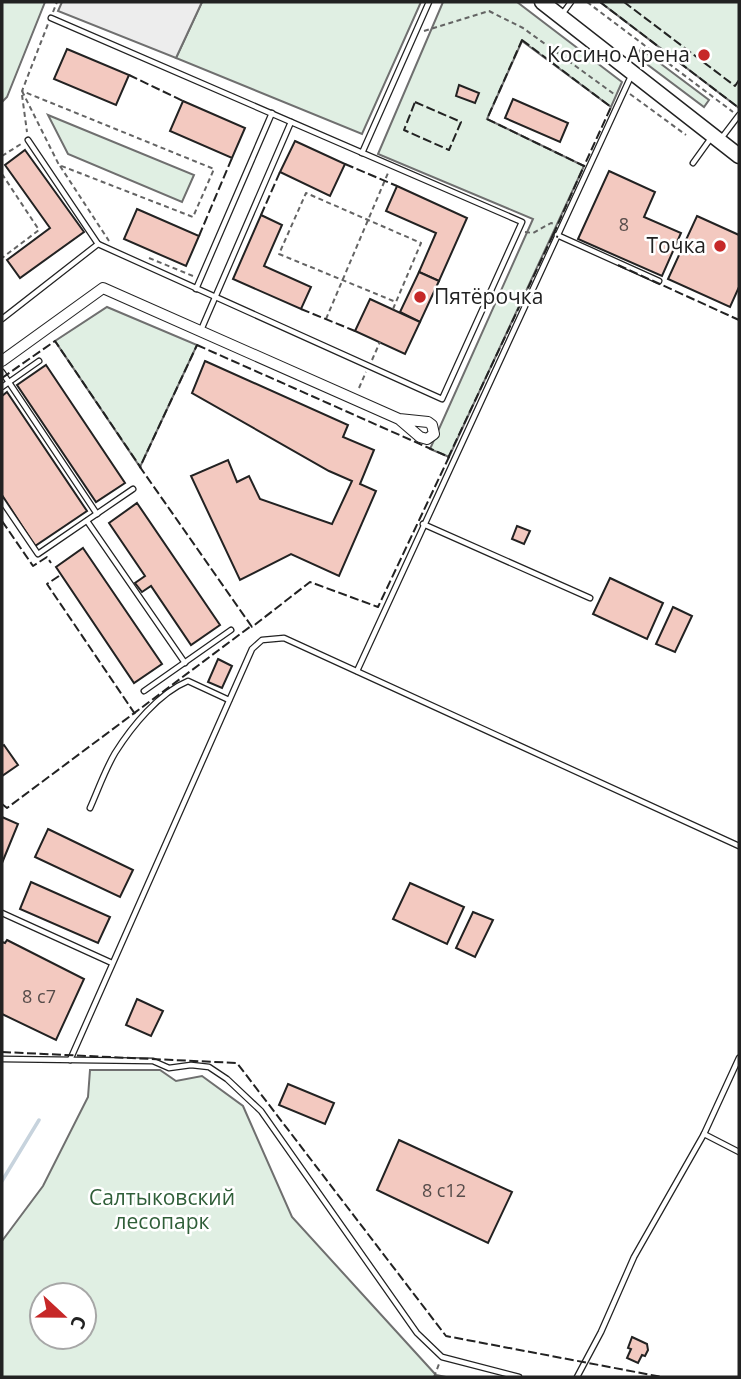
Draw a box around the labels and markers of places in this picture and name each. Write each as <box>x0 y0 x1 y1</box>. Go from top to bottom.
place label: Косино Арена <box>547 40 690 68</box>
marker: Косино Арена <box>696 47 712 63</box>
place label: Точка <box>647 231 706 259</box>
marker: Точка <box>712 238 728 254</box>
place label: Пятёрочка <box>434 282 543 310</box>
marker: Пятёрочка <box>412 289 428 305</box>

